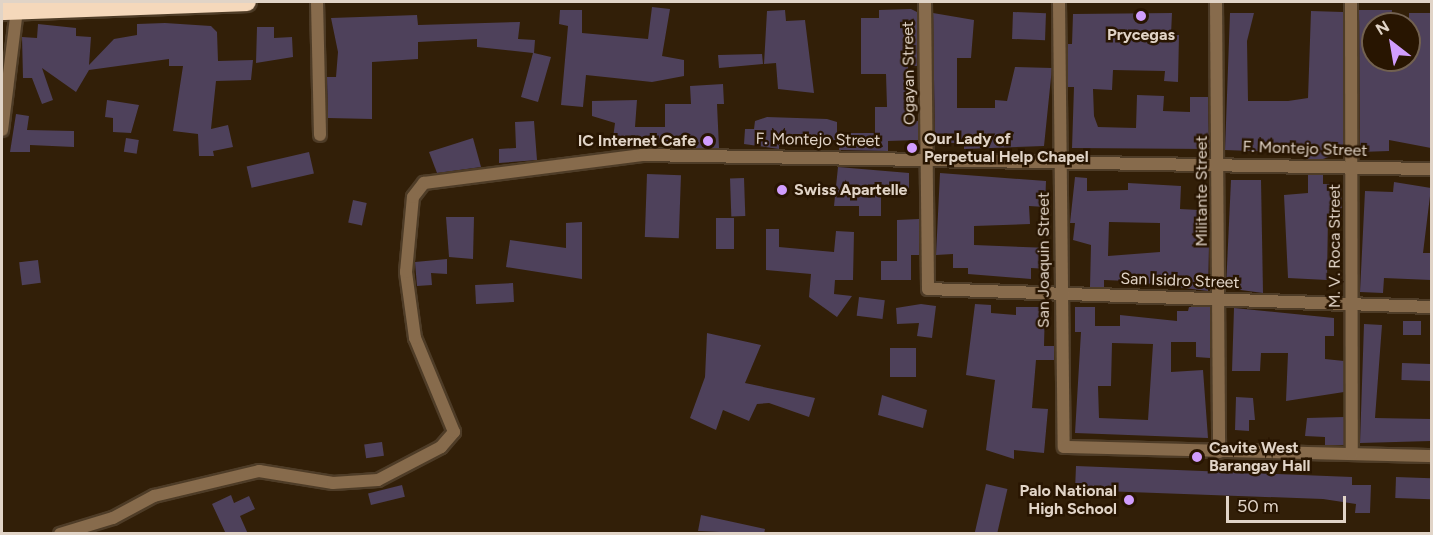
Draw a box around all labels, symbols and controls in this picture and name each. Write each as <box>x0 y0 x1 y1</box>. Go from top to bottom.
marker: Prycegas <box>1134 9 1148 23</box>
north arrow <box>1361 12 1421 72</box>
text: N <box>1372 17 1393 39</box>
street label: Ogayan Street <box>898 21 920 125</box>
place label: Prycegas <box>1107 25 1175 45</box>
street label: F. Montejo Street <box>755 129 881 151</box>
place label: Our Lady of Perpetual Help Chapel <box>924 129 1089 167</box>
place label: IC Internet Cafe <box>578 131 696 151</box>
marker: IC Internet Cafe <box>701 134 715 148</box>
street label: Militante Street <box>1192 135 1212 247</box>
street label: F. Montejo Street <box>1242 137 1368 161</box>
marker: Our Lady of Perpetual Help Chapel <box>905 141 919 155</box>
place label: Swiss Apartelle <box>794 180 907 200</box>
marker: Swiss Apartelle <box>775 183 789 197</box>
street label: M. V. Roca Street <box>1325 184 1345 308</box>
street label: San Joaquin Street <box>1034 192 1054 328</box>
street label: San Isidro Street <box>1120 269 1240 293</box>
place label: Cavite West Barangay Hall <box>1209 438 1310 476</box>
marker: Cavite West Barangay Hall <box>1190 450 1204 464</box>
place label: Palo National High School <box>1020 481 1117 519</box>
scale bar <box>1229 484 1349 522</box>
marker: Palo National High School <box>1122 493 1136 507</box>
text: 50 m <box>1237 495 1279 517</box>

